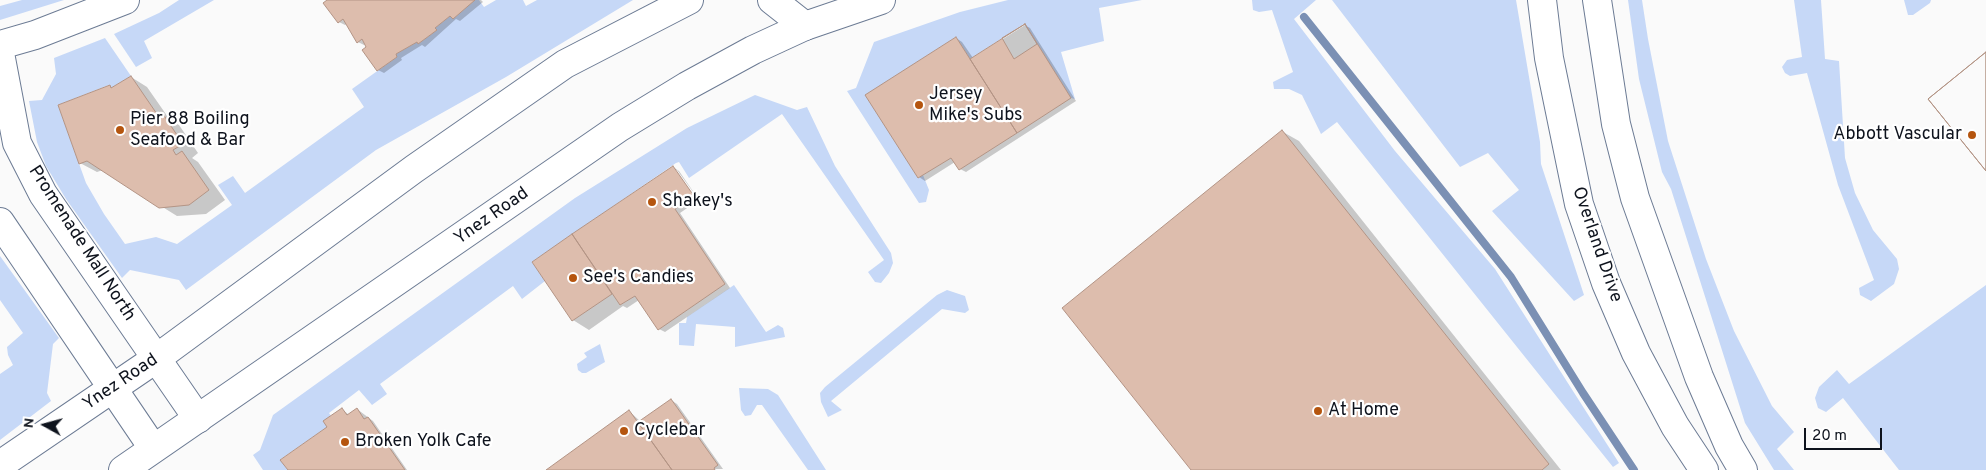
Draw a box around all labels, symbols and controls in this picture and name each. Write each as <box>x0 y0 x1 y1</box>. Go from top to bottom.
place label: Jersey Mike's Subs <box>929 84 1023 126</box>
marker: Jersey Mike's Subs <box>913 99 925 111</box>
place label: Pier 88 Boiling Seafood & Bar <box>130 109 250 152</box>
marker: Pier 88 Boiling Seafood & Bar <box>114 124 126 136</box>
place label: Abbott Vascular <box>1833 124 1962 146</box>
marker: Abbott Vascular <box>1966 129 1978 141</box>
street label: Promenade Mall North <box>23 162 139 326</box>
street label: Ynez Road <box>451 184 533 250</box>
street label: Overland Drive <box>1566 184 1626 306</box>
place label: Shakey's <box>662 191 733 213</box>
marker: Shakey's <box>646 196 658 208</box>
place label: See's Candies <box>583 267 694 289</box>
marker: See's Candies <box>567 272 579 284</box>
street label: Ynez Road <box>79 350 163 416</box>
north arrow <box>20 400 70 450</box>
place label: At Home <box>1328 400 1399 422</box>
marker: At Home <box>1312 405 1324 417</box>
text: N <box>21 417 39 429</box>
scale bar <box>1806 418 1884 450</box>
place label: Cyclebar <box>634 420 705 442</box>
marker: Cyclebar <box>618 425 630 437</box>
text: 20 m <box>1812 427 1847 446</box>
place label: Broken Yolk Cafe <box>355 431 491 453</box>
marker: Broken Yolk Cafe <box>339 436 351 448</box>

